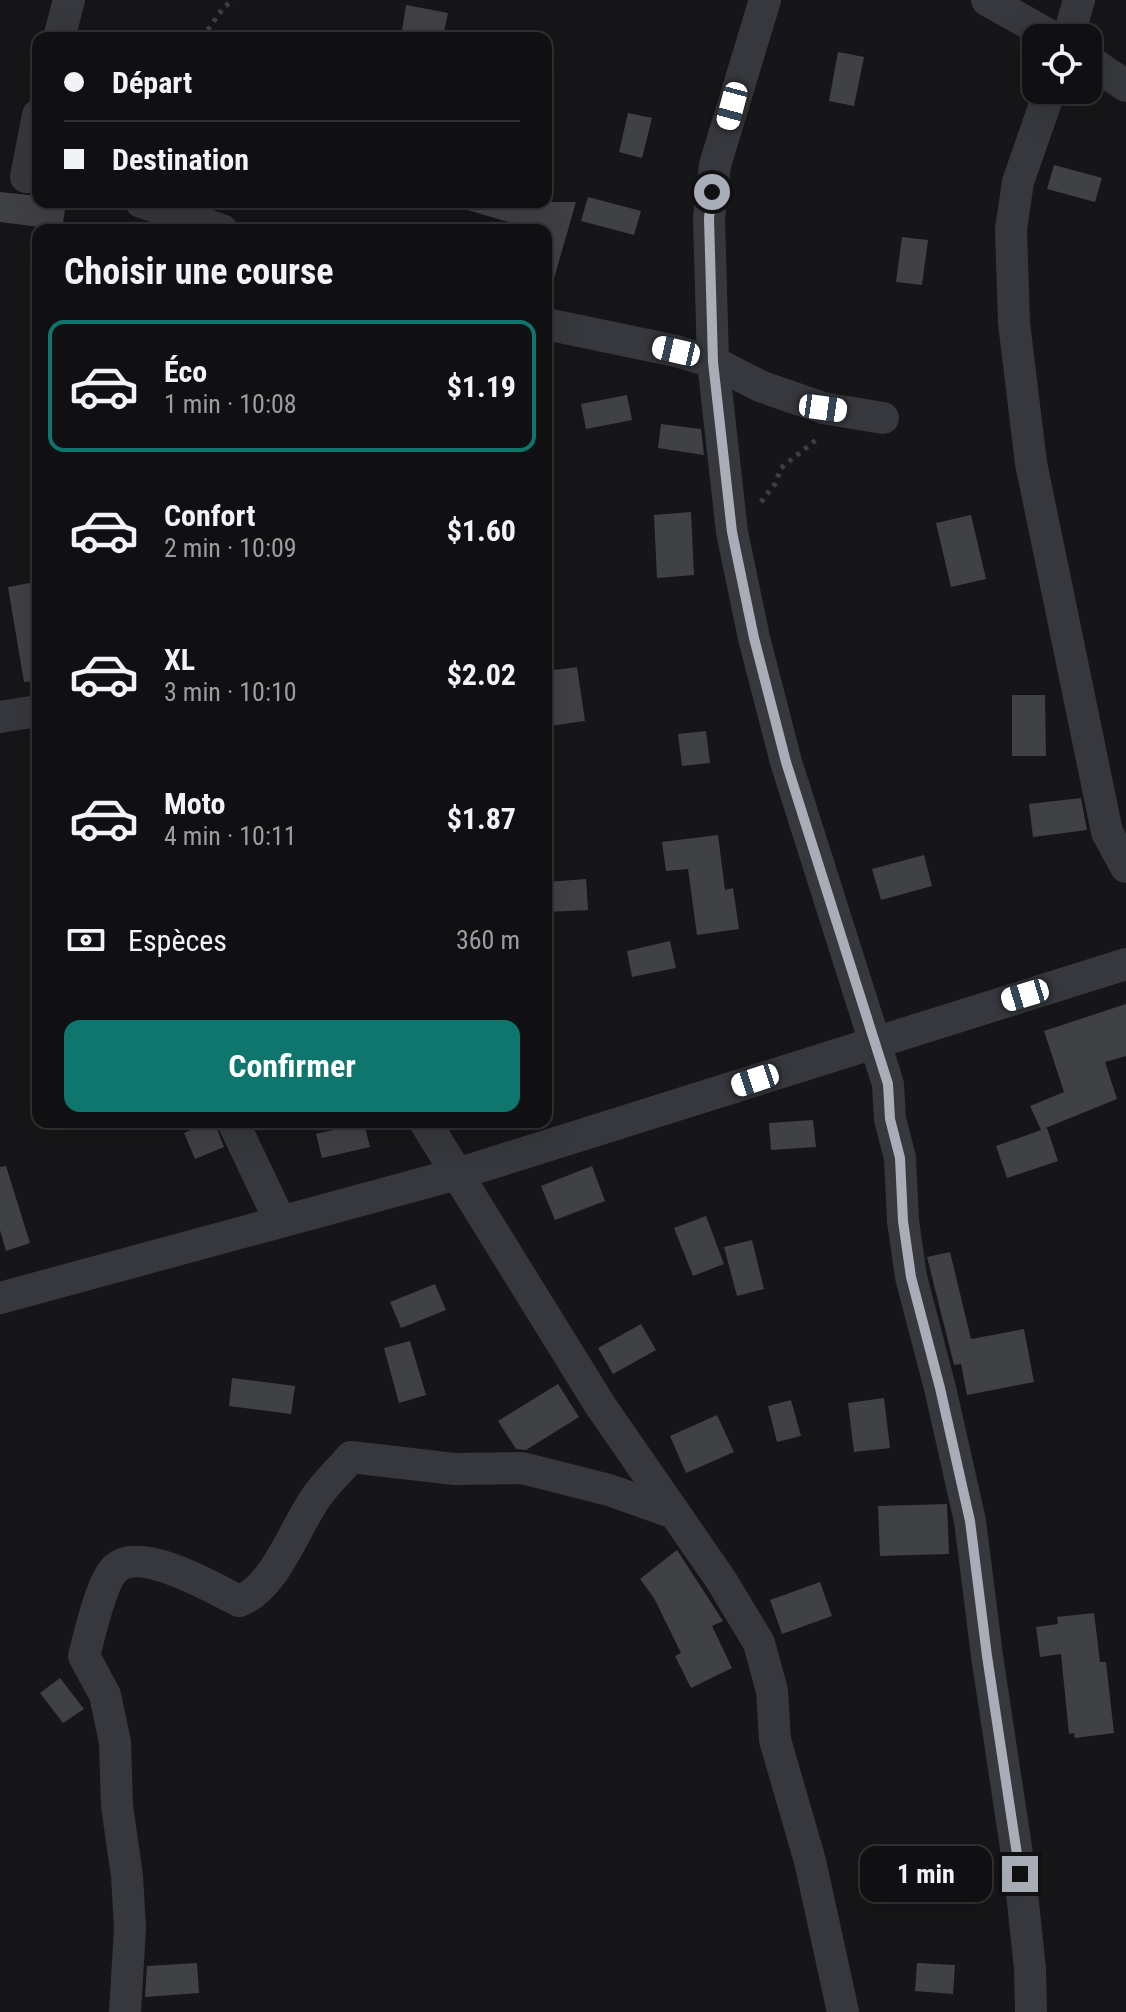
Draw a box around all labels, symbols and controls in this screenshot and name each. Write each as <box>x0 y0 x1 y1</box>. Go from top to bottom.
map controls <box>1022 24 1102 104</box>
button: locate <box>1022 24 1102 104</box>
text: Départ <box>112 65 192 100</box>
car <box>714 80 750 132</box>
text: Destination <box>112 142 249 177</box>
route start <box>694 174 730 210</box>
text: Choisir une course <box>64 251 333 293</box>
car <box>650 334 702 368</box>
icon: car <box>68 350 140 422</box>
text: Éco <box>164 354 207 389</box>
text: $1.19 <box>447 369 516 404</box>
text: 1 min · 10:08 <box>164 389 297 419</box>
car <box>798 393 848 423</box>
icon: car <box>68 494 140 566</box>
text: Confort <box>164 498 255 533</box>
text: $1.60 <box>447 513 516 548</box>
text: 2 min · 10:09 <box>164 533 297 563</box>
icon: car <box>68 638 140 710</box>
text: XL <box>164 642 195 677</box>
text: $2.02 <box>447 657 516 692</box>
text: 3 min · 10:10 <box>164 677 297 707</box>
icon: car <box>68 782 140 854</box>
text: Moto <box>164 786 225 821</box>
text: $1.87 <box>447 801 516 836</box>
text: 4 min · 10:11 <box>164 821 297 851</box>
icon: cash <box>64 918 108 962</box>
text: Espèces <box>128 923 227 958</box>
text: 360 m <box>456 925 520 955</box>
car <box>999 977 1051 1013</box>
button: Confirmer <box>64 1020 520 1112</box>
car <box>728 1061 782 1099</box>
callout: 1 min <box>860 1846 992 1902</box>
route end <box>1002 1856 1038 1892</box>
text: 1 min <box>897 1859 955 1889</box>

